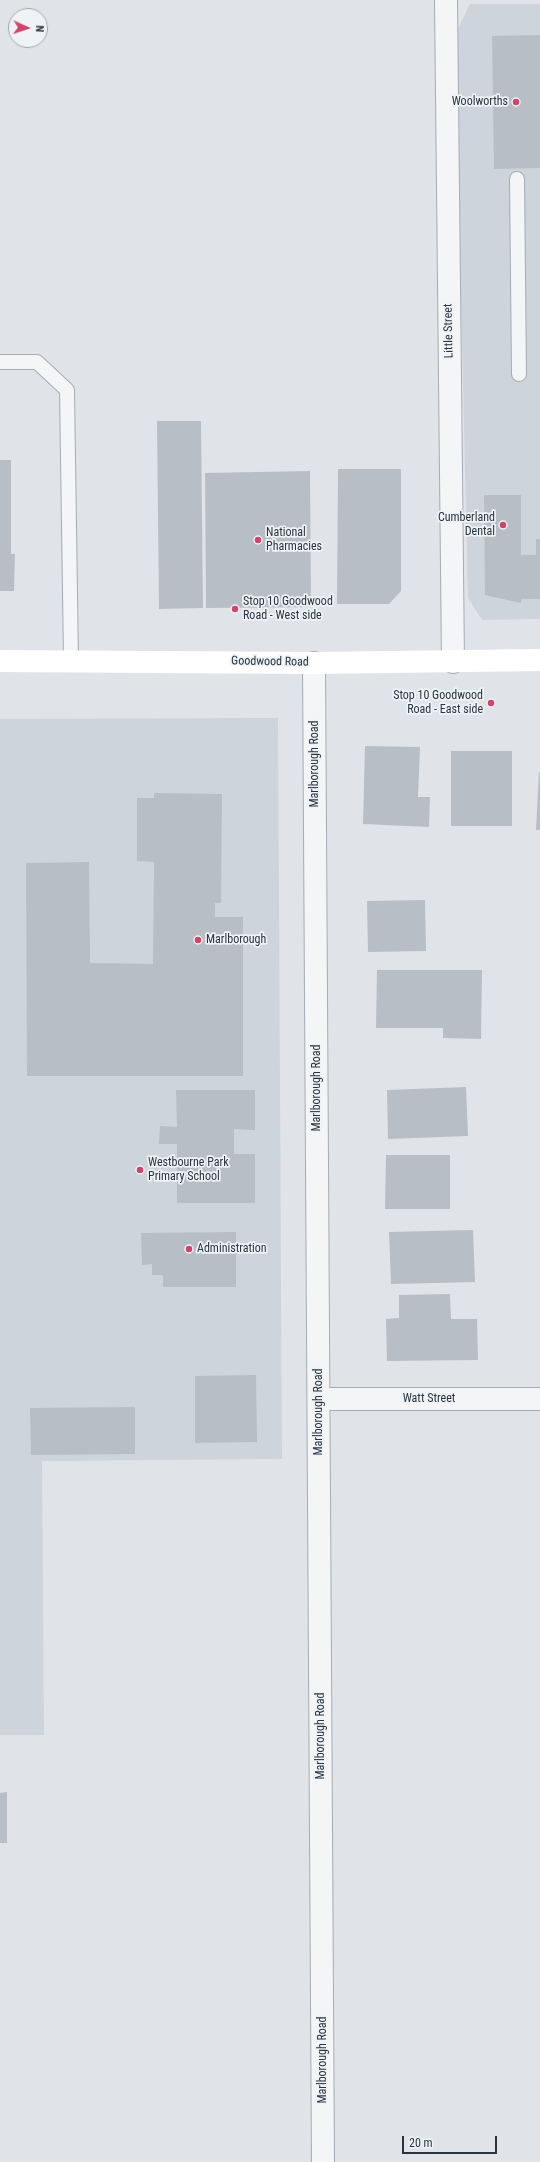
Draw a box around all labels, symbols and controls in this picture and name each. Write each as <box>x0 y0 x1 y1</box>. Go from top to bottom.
north arrow <box>8 8 48 48</box>
text: N <box>33 25 46 32</box>
place label: Woolworths <box>452 95 508 109</box>
marker: Woolworths <box>511 97 521 107</box>
street label: Little Street <box>441 303 457 359</box>
place label: Cumberland Dental <box>438 511 495 539</box>
marker: Cumberland Dental <box>498 520 508 530</box>
place label: National Pharmacies <box>266 526 322 554</box>
marker: National Pharmacies <box>253 535 263 545</box>
place label: Stop 10 Goodwood Road - West side <box>243 595 333 623</box>
marker: Stop 10 Goodwood Road - West side <box>230 604 240 614</box>
street label: Goodwood Road <box>231 654 309 670</box>
place label: Stop 10 Goodwood Road - East side <box>393 689 483 717</box>
marker: Stop 10 Goodwood Road - East side <box>486 698 496 708</box>
street label: Marlborough Road <box>308 720 322 808</box>
place label: Marlborough <box>206 933 266 947</box>
marker: Marlborough <box>193 935 203 945</box>
street label: Marlborough Road <box>310 1044 324 1132</box>
place label: Westbourne Park Primary School <box>148 1156 229 1184</box>
marker: Westbourne Park Primary School <box>135 1165 145 1175</box>
place label: Administration <box>197 1242 267 1256</box>
marker: Administration <box>184 1244 194 1254</box>
street label: Marlborough Road <box>312 1368 326 1456</box>
street label: Watt Street <box>403 1392 455 1406</box>
street label: Marlborough Road <box>314 1692 328 1780</box>
street label: Marlborough Road <box>316 2016 330 2104</box>
scale bar <box>404 2128 499 2154</box>
text: 20 m <box>409 2136 433 2150</box>

